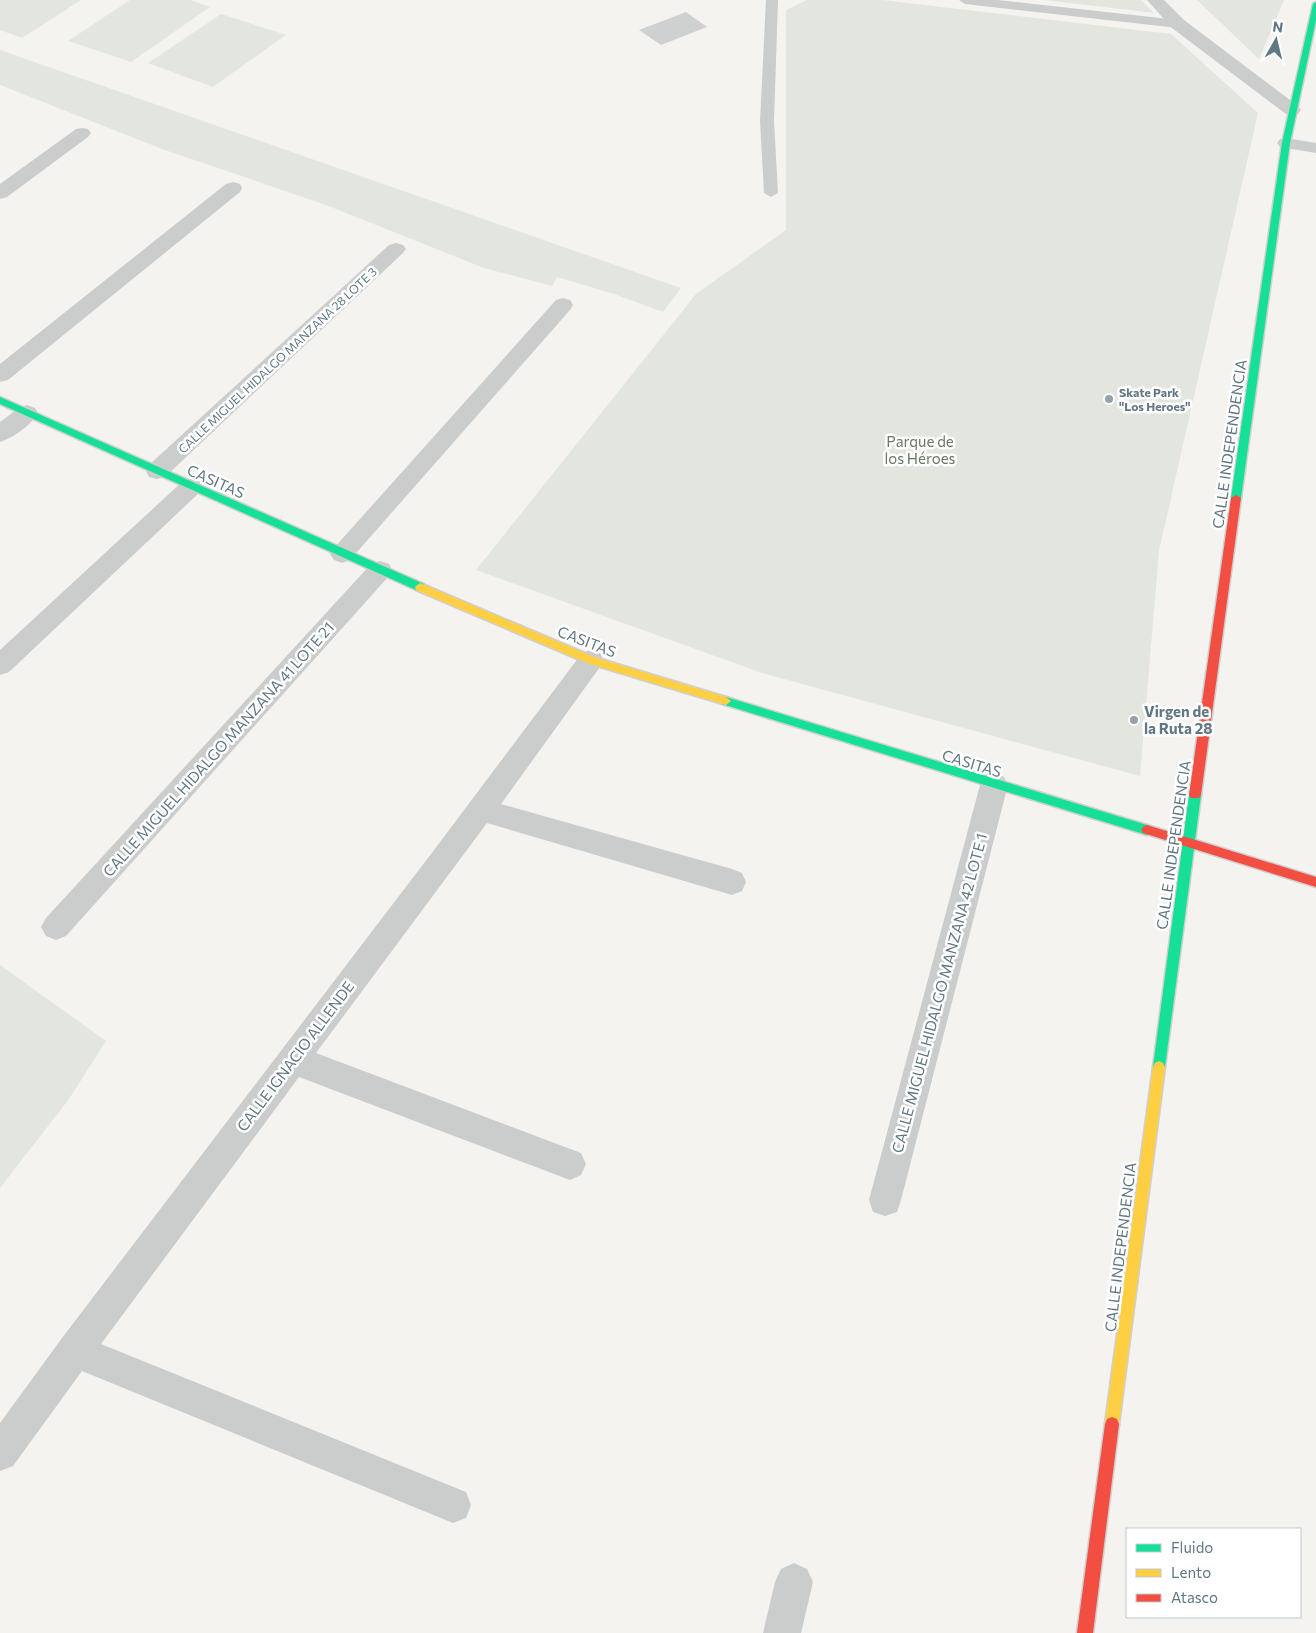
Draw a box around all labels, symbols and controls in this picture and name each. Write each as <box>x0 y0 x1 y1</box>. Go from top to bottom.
north arrow <box>1251 15 1301 65</box>
text: N <box>1271 17 1284 36</box>
street label: CALLE MIGUEL HIDALGO MANZANA 28 LOTE 3 <box>175 264 379 456</box>
street label: CALLE INDEPENDENCIA <box>1208 358 1250 530</box>
place label: Skate Park "Los Heroes" <box>1119 385 1191 413</box>
marker: Skate Park "Los Heroes" <box>1103 393 1115 405</box>
park label: Parque de los Héroes <box>885 432 956 467</box>
street label: CASITAS <box>184 460 248 502</box>
street label: CALLE MIGUEL HIDALGO MANZANA 41 LOTE 21 <box>99 618 337 880</box>
street label: CASITAS <box>555 622 619 660</box>
place label: Virgen de la Ruta 28 <box>1144 702 1212 737</box>
marker: Virgen de la Ruta 28 <box>1128 714 1140 726</box>
street label: CASITAS <box>940 745 1004 781</box>
street label: CALLE INDEPENDENCIA <box>1152 759 1194 931</box>
street label: CALLE MIGUEL HIDALGO MANZANA 42 LOTE 1 <box>888 831 990 1155</box>
street label: CALLE IGNACIO ALLENDE <box>233 977 357 1135</box>
street label: CALLE INDEPENDENCIA <box>1101 1161 1139 1333</box>
legend <box>1126 1528 1301 1618</box>
text: Fluido <box>1171 1538 1213 1556</box>
text: Lento <box>1171 1563 1211 1581</box>
text: Atasco <box>1171 1588 1218 1606</box>

